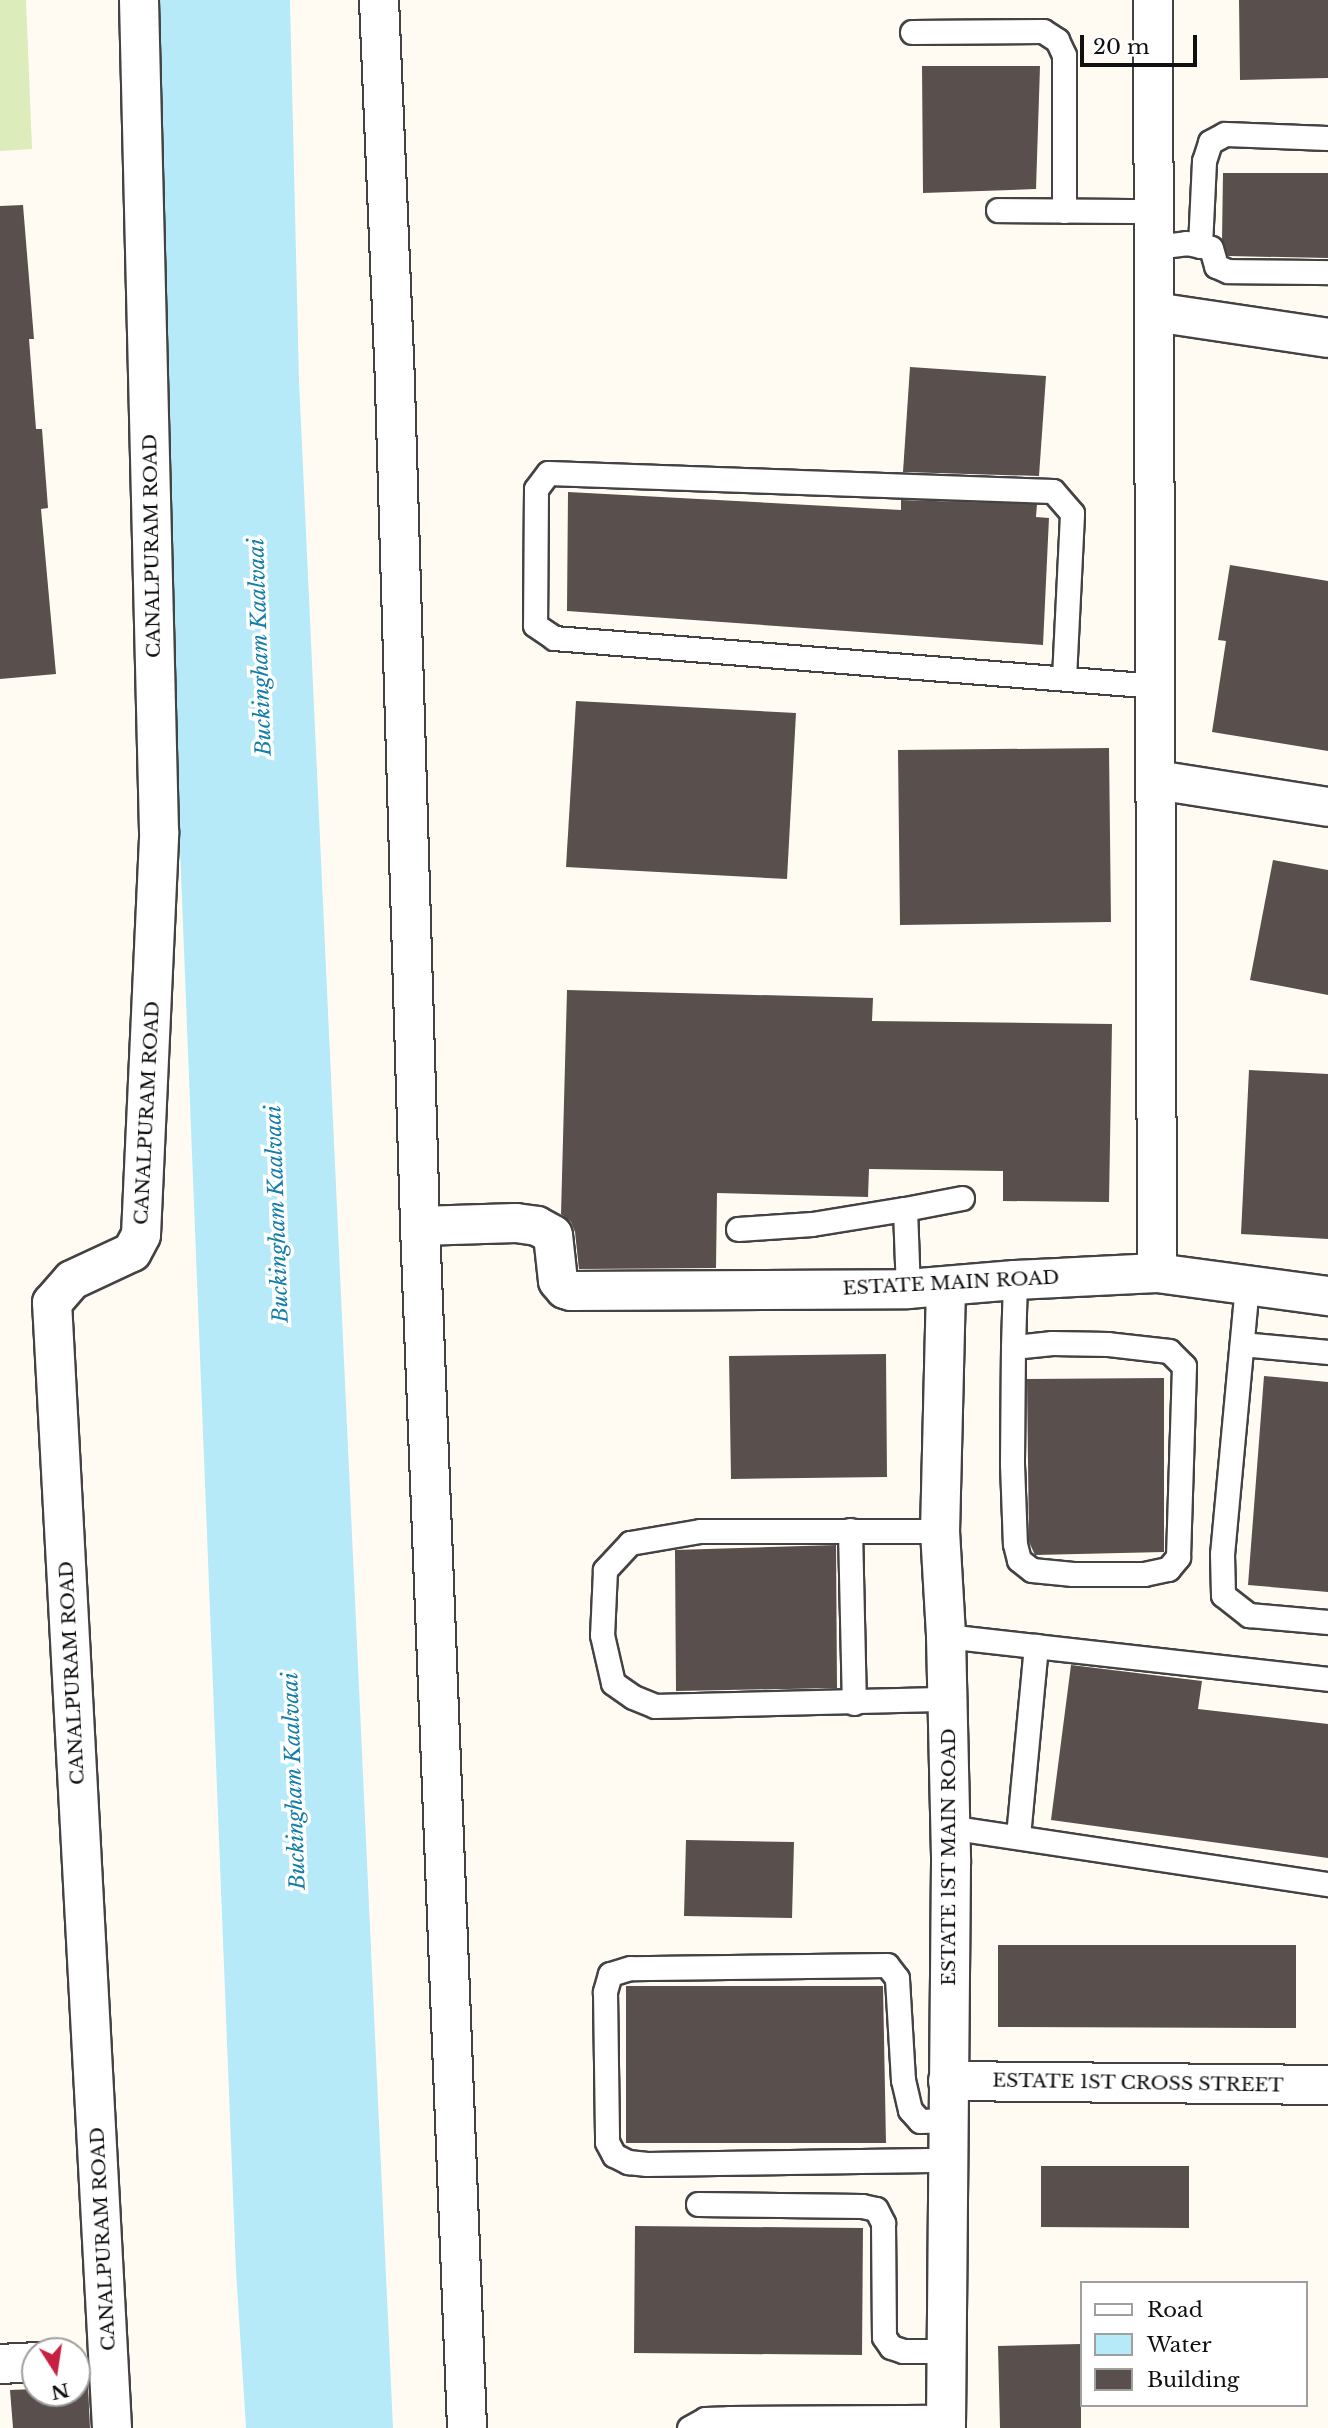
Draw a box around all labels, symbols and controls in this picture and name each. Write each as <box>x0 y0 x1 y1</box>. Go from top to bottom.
scale bar <box>1083 21 1200 65</box>
text: 20 m <box>1093 34 1150 60</box>
street label: CANALPURAM ROAD <box>139 434 165 658</box>
water label: Buckingham Kaalvaai <box>244 538 276 756</box>
street label: CANALPURAM ROAD <box>130 1001 164 1225</box>
water label: Buckingham Kaalvaai <box>261 1105 293 1323</box>
street label: ESTATE MAIN ROAD <box>842 1266 1060 1300</box>
street label: CANALPURAM ROAD <box>55 1561 89 1785</box>
water label: Buckingham Kaalvaai <box>278 1672 310 1890</box>
street label: ESTATE 1ST MAIN ROAD <box>938 1728 960 1986</box>
street label: ESTATE 1ST CROSS STREET <box>992 2069 1284 2097</box>
street label: CANALPURAM ROAD <box>86 2127 120 2351</box>
legend <box>1080 2281 1307 2407</box>
text: Road <box>1147 2297 1203 2323</box>
text: Water <box>1147 2332 1211 2358</box>
north arrow <box>21 2337 91 2407</box>
text: Building <box>1147 2367 1239 2393</box>
text: N <box>49 2378 71 2404</box>

